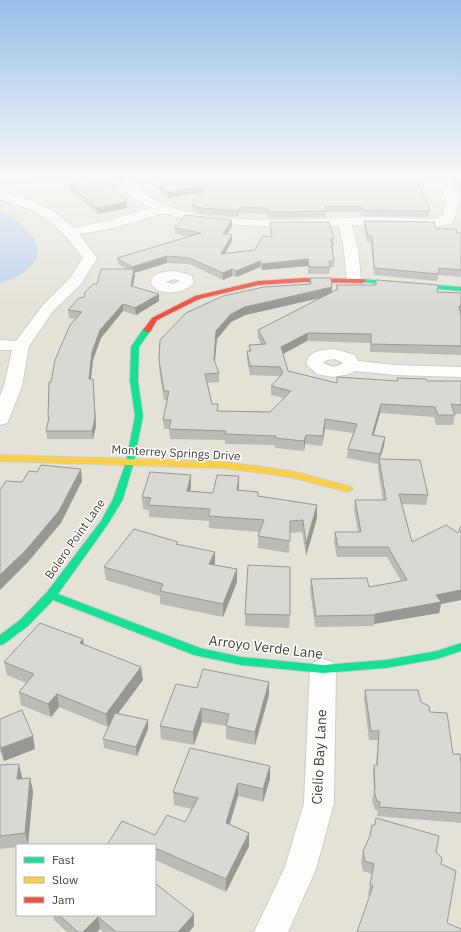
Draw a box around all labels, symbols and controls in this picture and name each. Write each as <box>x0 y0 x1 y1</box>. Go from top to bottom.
street label: Monterrey Springs Drive <box>111 442 241 463</box>
street label: Bolero Point Lane <box>41 495 108 582</box>
street label: Arroyo Verde Lane <box>208 631 325 663</box>
street label: Cielio Bay Lane <box>308 709 330 805</box>
legend <box>16 844 156 916</box>
text: Fast <box>52 852 75 867</box>
text: Slow <box>52 872 78 887</box>
text: Jam <box>52 892 75 907</box>

